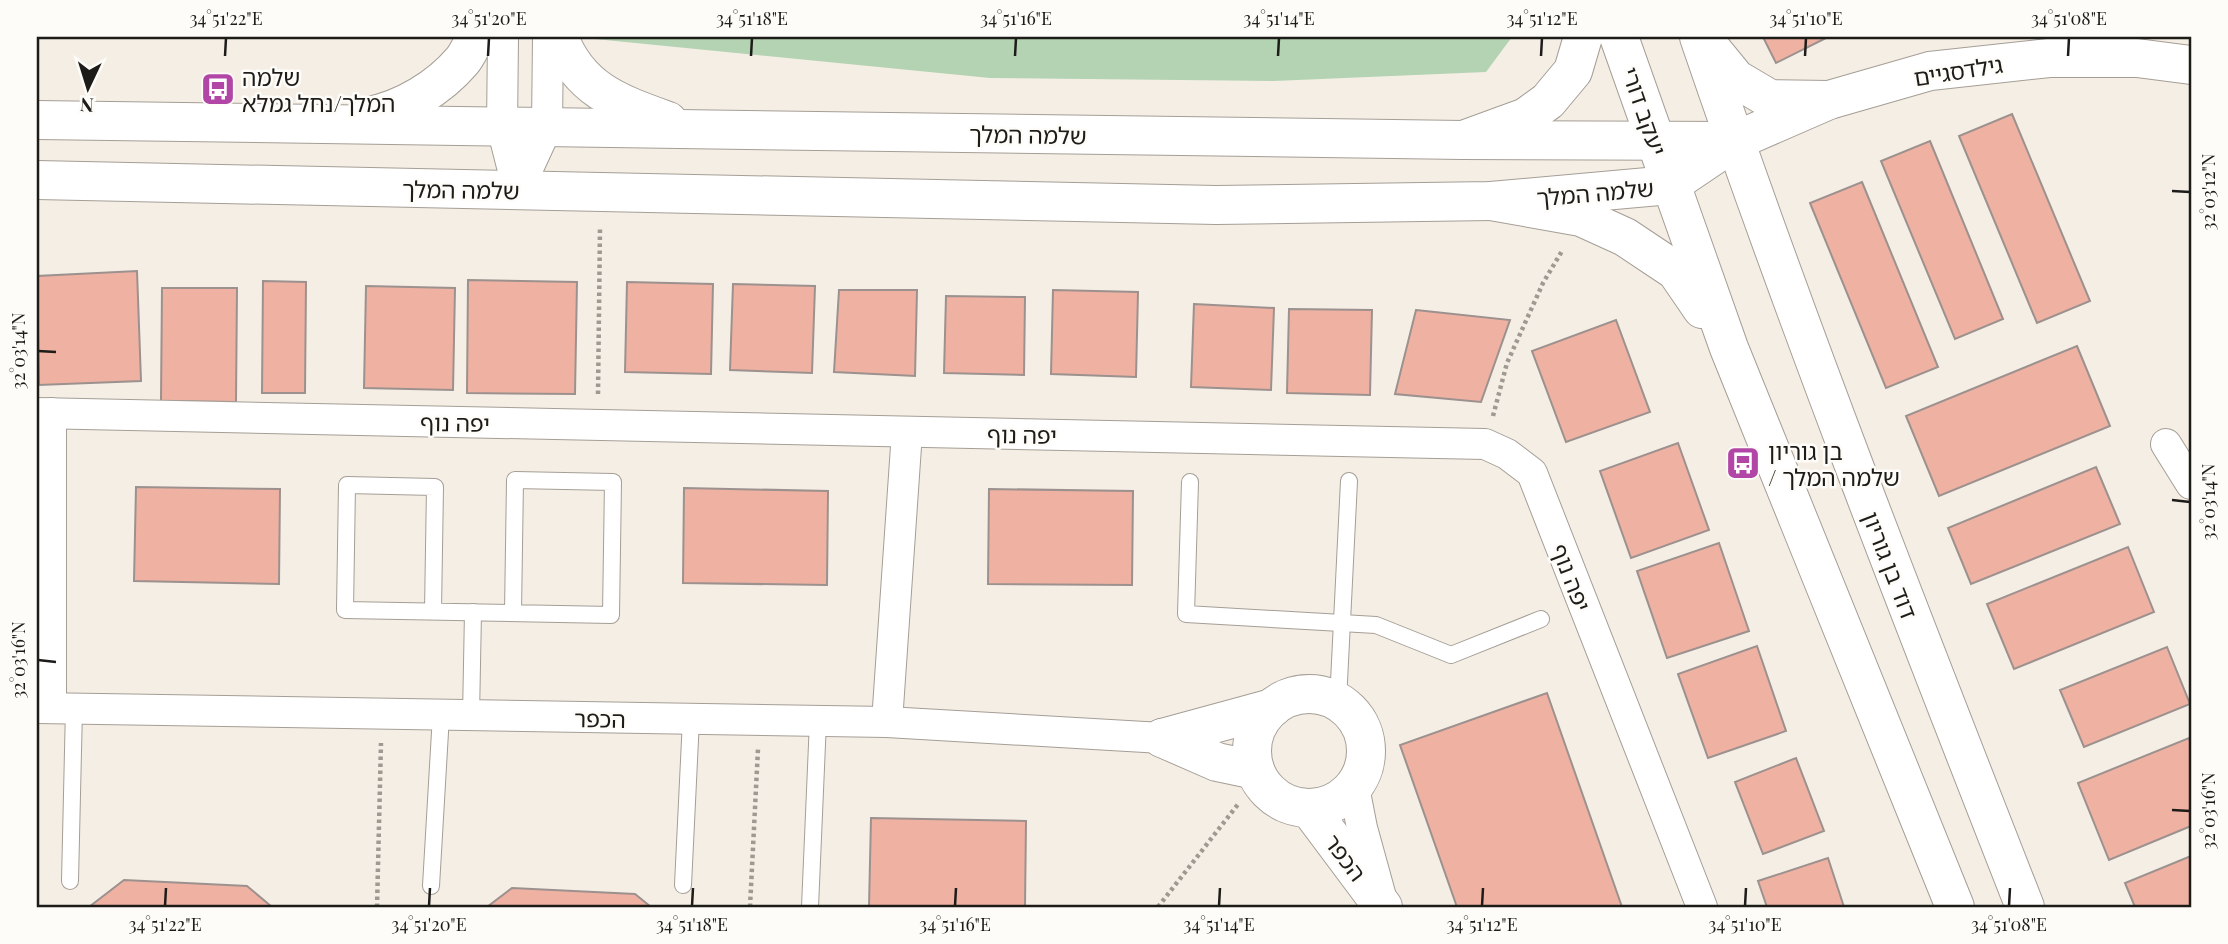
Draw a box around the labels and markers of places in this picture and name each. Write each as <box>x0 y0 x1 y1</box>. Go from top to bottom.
place label: שלמה המלך/נחל גמלא <box>242 61 396 118</box>
bus stop icon: שלמה המלך/נחל גמלא <box>199 70 237 108</box>
place label: בן גוריון / שלמה המלך <box>1768 435 1900 492</box>
bus stop icon: בן גוריון / שלמה המלך <box>1724 444 1762 482</box>

